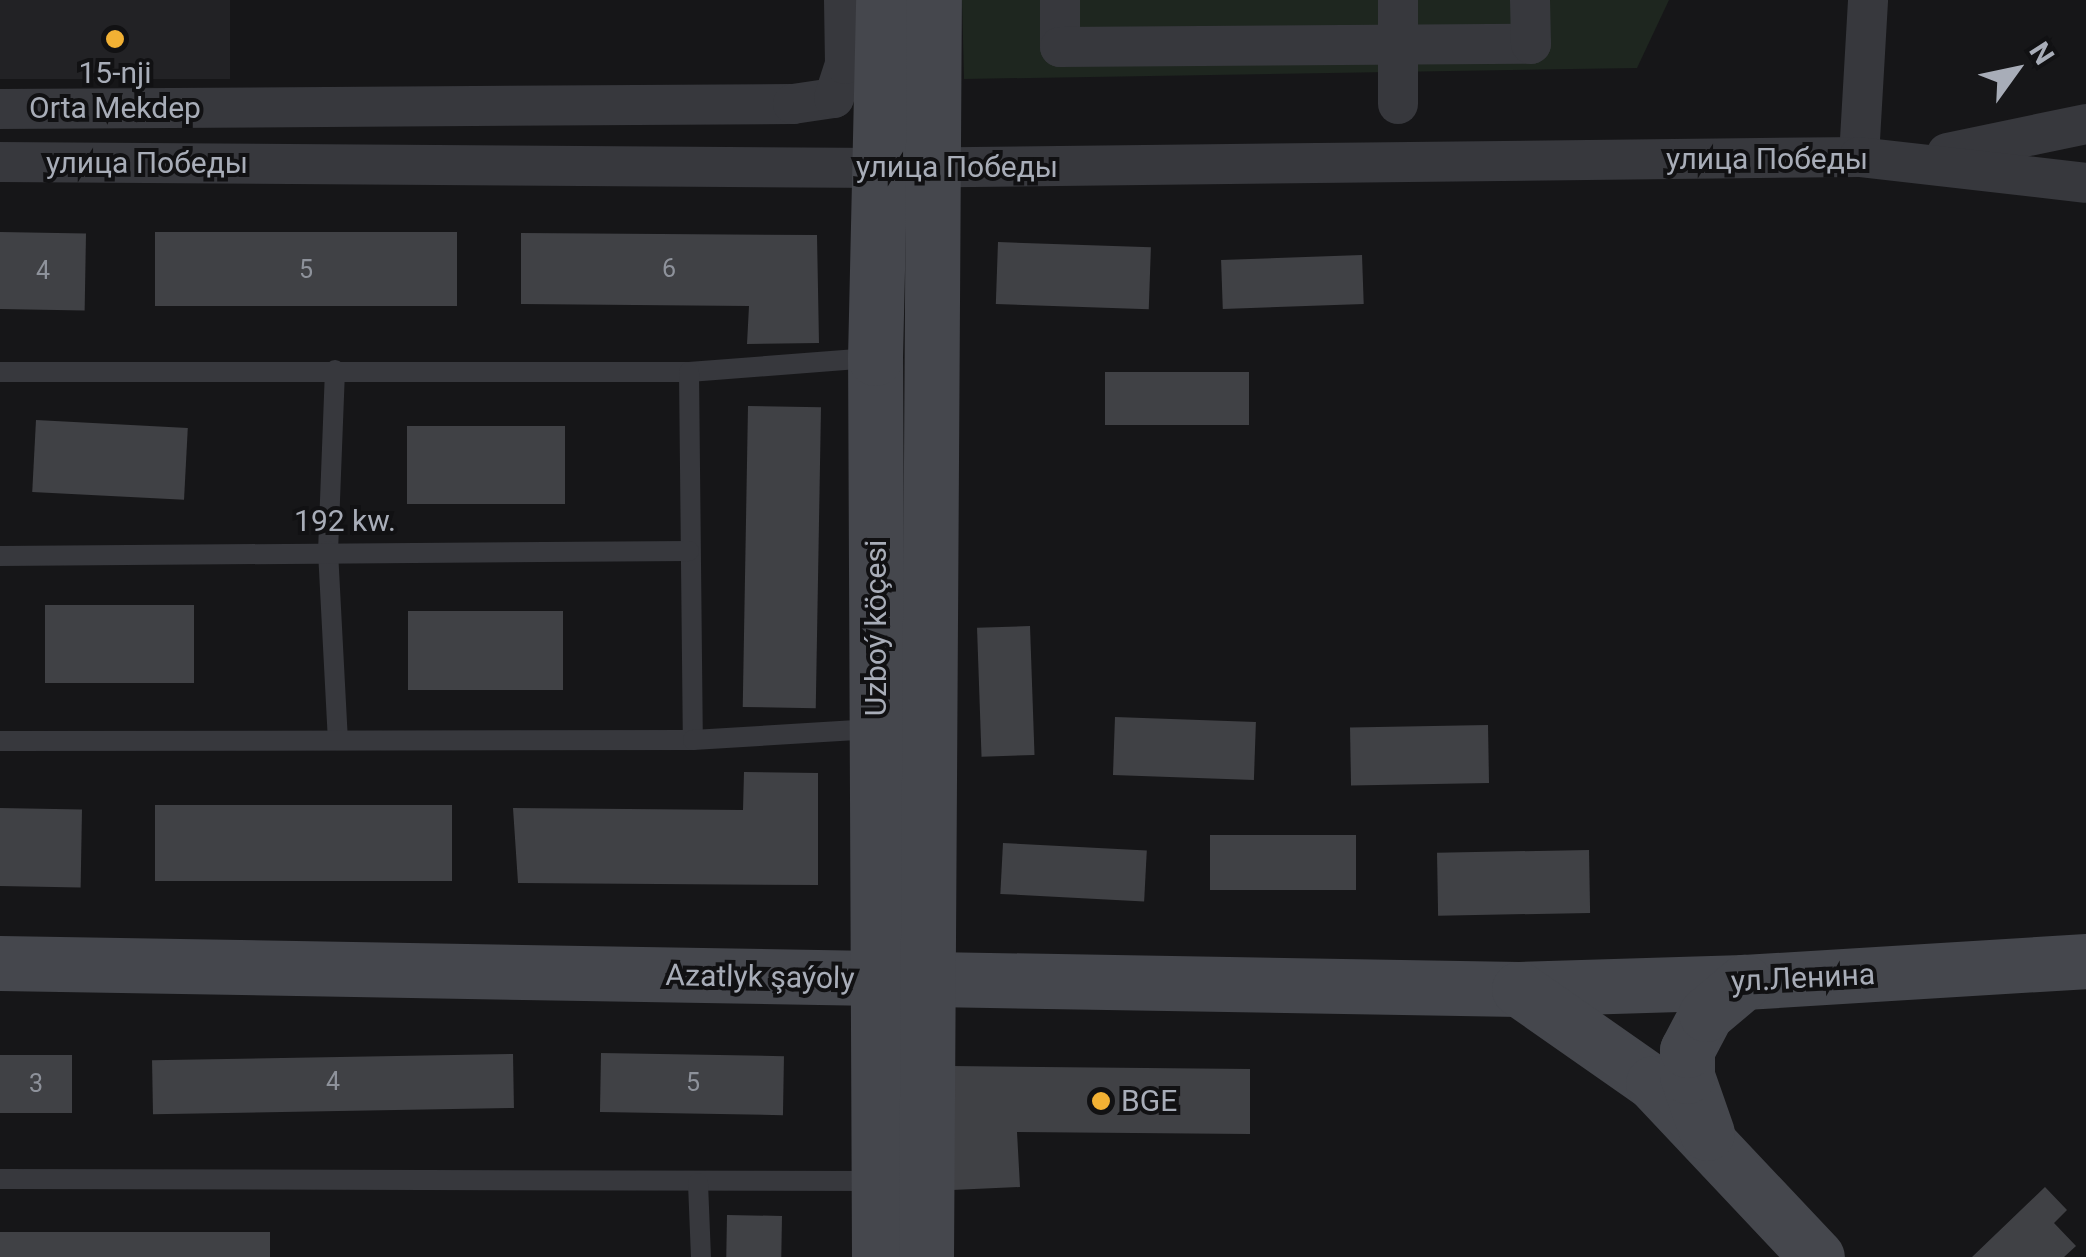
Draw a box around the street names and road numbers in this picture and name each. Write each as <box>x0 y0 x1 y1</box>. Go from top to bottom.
street label: улица Победы <box>1666 141 1868 177</box>
street label: улица Победы <box>46 145 248 181</box>
street label: улица Победы <box>856 149 1058 185</box>
street label: 192 kw. <box>294 503 396 539</box>
street label: Uzboý köçesi <box>858 540 894 716</box>
street label: ул.Ленина <box>1730 956 1876 1000</box>
street label: Azatlyk şaýoly <box>665 957 855 997</box>

